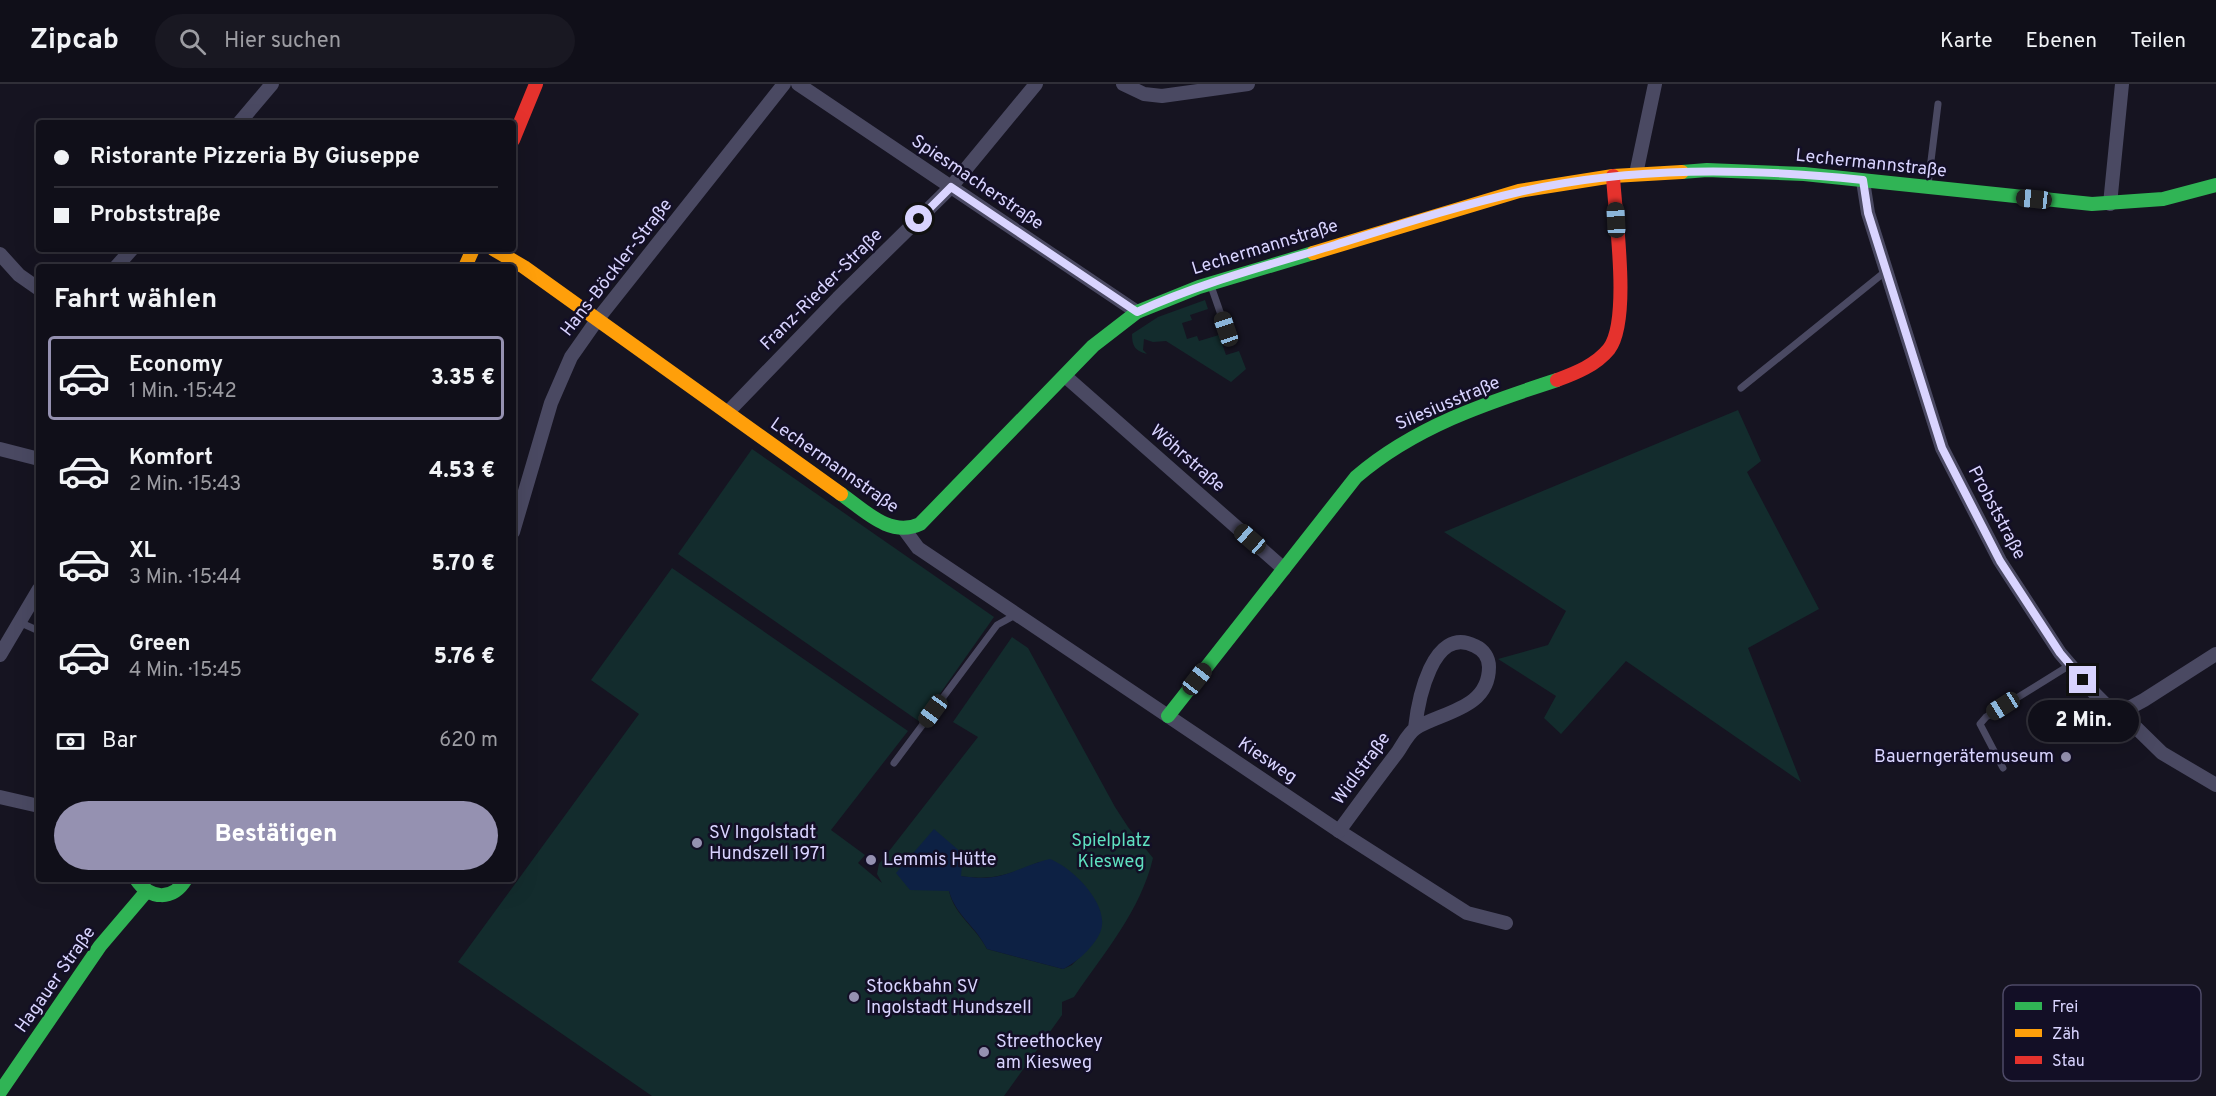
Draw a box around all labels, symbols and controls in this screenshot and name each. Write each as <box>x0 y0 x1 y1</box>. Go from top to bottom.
search box <box>155 14 575 68</box>
text: Zipcab <box>30 23 119 59</box>
icon: search <box>176 25 209 58</box>
text: Hier suchen <box>224 28 341 55</box>
text: Karte <box>1940 28 1992 55</box>
text: Ebenen <box>2025 28 2097 55</box>
text: Teilen <box>2130 28 2186 55</box>
street label: Spiesmacherstraße <box>906 130 1048 236</box>
text: Ristorante Pizzeria By Giuseppe <box>90 144 420 171</box>
street label: Lechermannstraße <box>1794 145 1948 183</box>
car <box>2015 188 2053 210</box>
street label: Hans-Böckler-Straße <box>556 194 678 342</box>
text: Probststraße <box>90 202 221 229</box>
car <box>1606 202 1626 238</box>
route start <box>905 205 932 232</box>
street label: Lechermannstraße <box>1189 215 1341 281</box>
street label: Franz-Rieder-Straße <box>756 224 888 356</box>
text: Fahrt wählen <box>54 283 217 317</box>
car <box>1212 309 1240 349</box>
icon: car <box>57 351 111 405</box>
text: Economy <box>129 352 223 379</box>
text: 3.35 € <box>431 365 495 392</box>
street label: Silesiusstraße <box>1392 372 1504 436</box>
text: 1 Min. · 15:42 <box>129 379 237 405</box>
street label: Lechermannstraße <box>765 413 903 519</box>
street label: Wöhrstraße <box>1145 420 1229 498</box>
icon: car <box>57 444 111 498</box>
text: Komfort <box>129 445 213 472</box>
text: 4.53 € <box>429 458 495 485</box>
street label: Probststraße <box>1962 462 2030 564</box>
text: 2 Min. · 15:43 <box>129 472 241 498</box>
car <box>1231 520 1269 558</box>
icon: car <box>57 537 111 591</box>
text: XL <box>129 538 156 565</box>
text: 5.70 € <box>431 551 495 578</box>
text: 3 Min. · 15:44 <box>129 565 241 591</box>
icon: car <box>57 630 111 684</box>
text: Green <box>129 631 191 658</box>
text: 5.76 € <box>434 644 495 671</box>
text: 4 Min. · 15:45 <box>129 658 242 684</box>
car <box>1179 659 1215 699</box>
route end <box>2069 666 2096 693</box>
car <box>1983 689 2023 723</box>
car <box>915 691 951 731</box>
callout: 2 Min. <box>2028 701 2138 743</box>
text: 2 Min. <box>2055 708 2112 734</box>
icon: cash <box>54 725 87 758</box>
text: Bar <box>102 728 137 755</box>
text: 620 m <box>439 728 498 754</box>
street label: Widlstraße <box>1328 728 1396 810</box>
street label: Kiesweg <box>1233 733 1301 789</box>
place label: Bauerngerätemuseum <box>1874 746 2054 769</box>
marker: Bauerngerätemuseum <box>2059 750 2073 764</box>
button: Bestätigen <box>54 801 498 870</box>
place label: SV Ingolstadt Hundszell 1971 <box>709 822 826 866</box>
park label: Spielplatz Kiesweg <box>1071 830 1151 874</box>
marker: SV Ingolstadt Hundszell 1971 <box>690 836 704 850</box>
place label: Lemmis Hütte <box>883 849 996 872</box>
marker: Lemmis Hütte <box>864 853 878 867</box>
street label: Hagauer Straße <box>11 922 101 1038</box>
place label: Stockbahn SV Ingolstadt Hundszell <box>866 976 1032 1020</box>
legend <box>2003 985 2201 1081</box>
marker: Stockbahn SV Ingolstadt Hundszell <box>847 990 861 1004</box>
text: Frei <box>2052 998 2078 1018</box>
text: Zäh <box>2052 1025 2080 1045</box>
place label: Streethockey am Kiesweg <box>996 1031 1103 1075</box>
marker: Streethockey am Kiesweg <box>977 1045 991 1059</box>
text: Stau <box>2052 1052 2085 1072</box>

